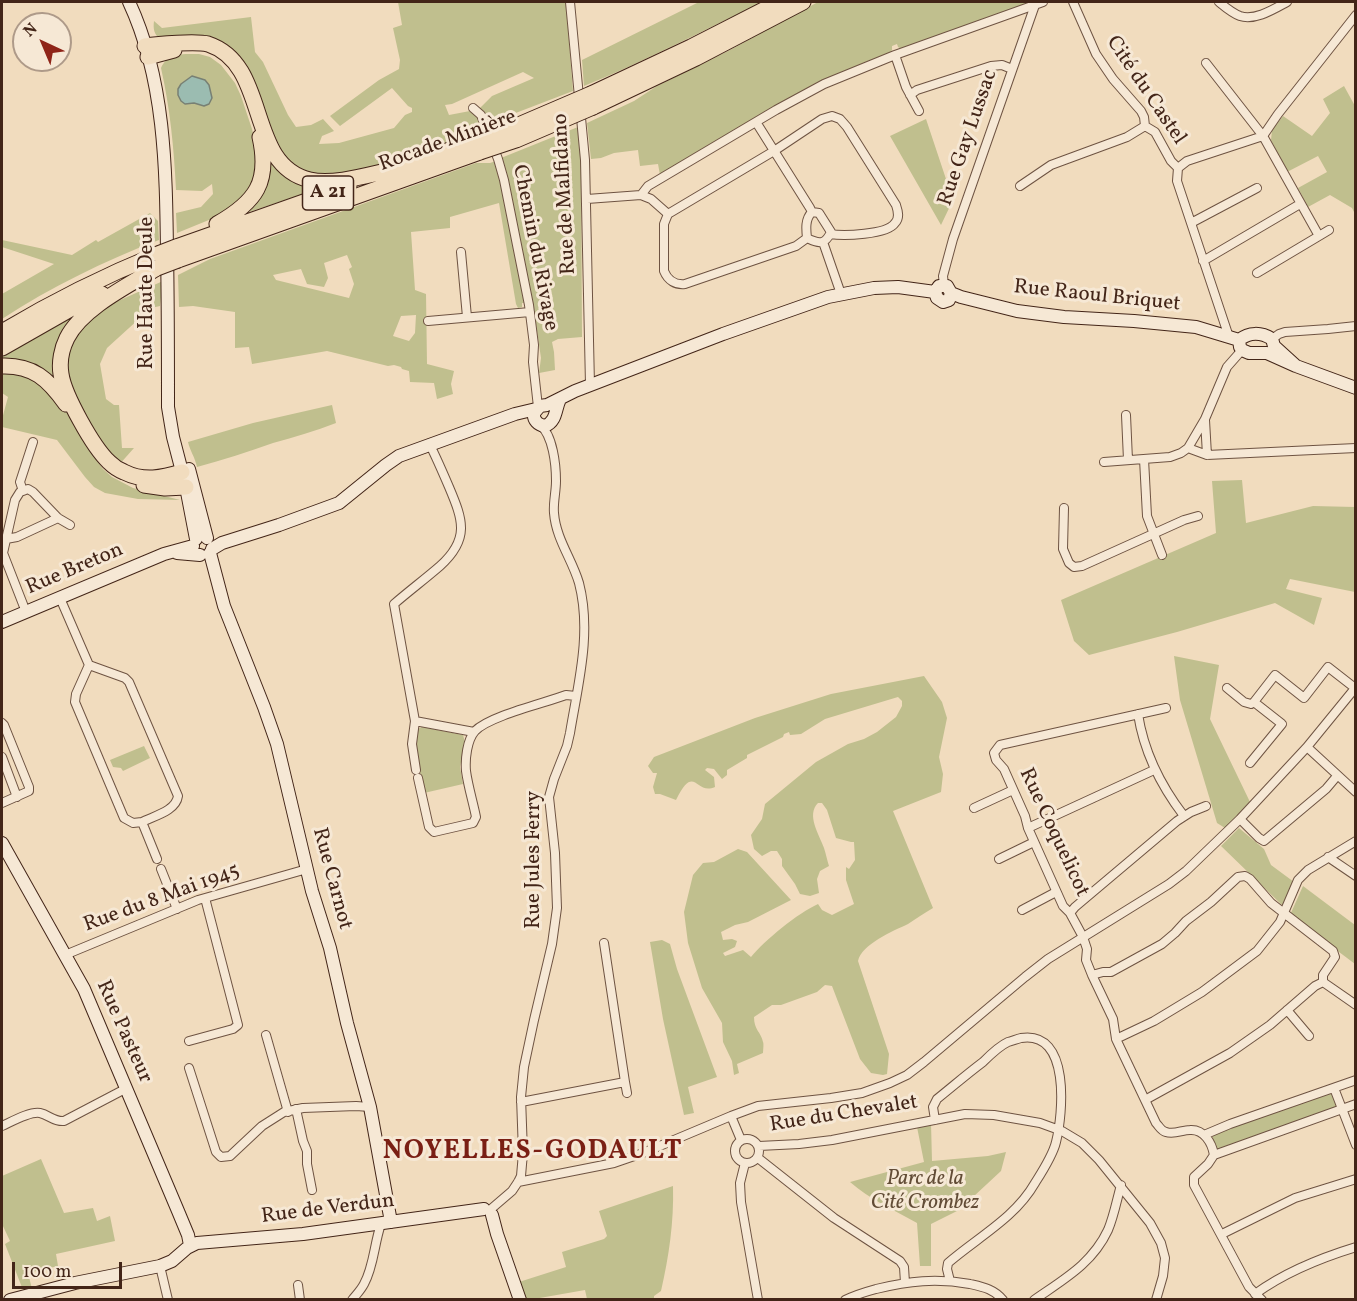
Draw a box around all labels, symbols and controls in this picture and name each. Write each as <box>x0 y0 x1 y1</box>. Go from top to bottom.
north arrow <box>12 12 72 72</box>
text: N <box>19 19 43 42</box>
street label: Cité du Castel <box>1099 32 1191 150</box>
street label: Rue Gay Lussac <box>934 67 1004 209</box>
street label: Rocade Minière <box>376 105 520 179</box>
street label: Rue de Malfidano <box>549 113 583 275</box>
street label: Chemin du Rivage <box>506 163 562 333</box>
road number: A 21 <box>302 176 354 210</box>
street label: Rue Haute Deule <box>135 216 161 370</box>
street label: Rue Raoul Briquet <box>1012 276 1182 318</box>
street label: Rue Breton <box>23 538 127 602</box>
street label: Rue Coquelicot <box>1012 765 1094 901</box>
street label: Rue Jules Ferry <box>522 791 548 929</box>
street label: Rue Carnot <box>305 825 357 933</box>
street label: Rue du 8 Mai 1945 <box>81 859 243 939</box>
street label: Rue Pasteur <box>89 977 157 1087</box>
street label: Rue du Chevalet <box>768 1091 920 1139</box>
district label: NOYELLES-GODAULT <box>383 1137 683 1169</box>
park label: Parc de la Cité Crombez <box>871 1167 979 1217</box>
street label: Rue de Verdun <box>260 1189 396 1231</box>
scale bar <box>15 1250 124 1288</box>
text: 100 m <box>23 1260 72 1285</box>

